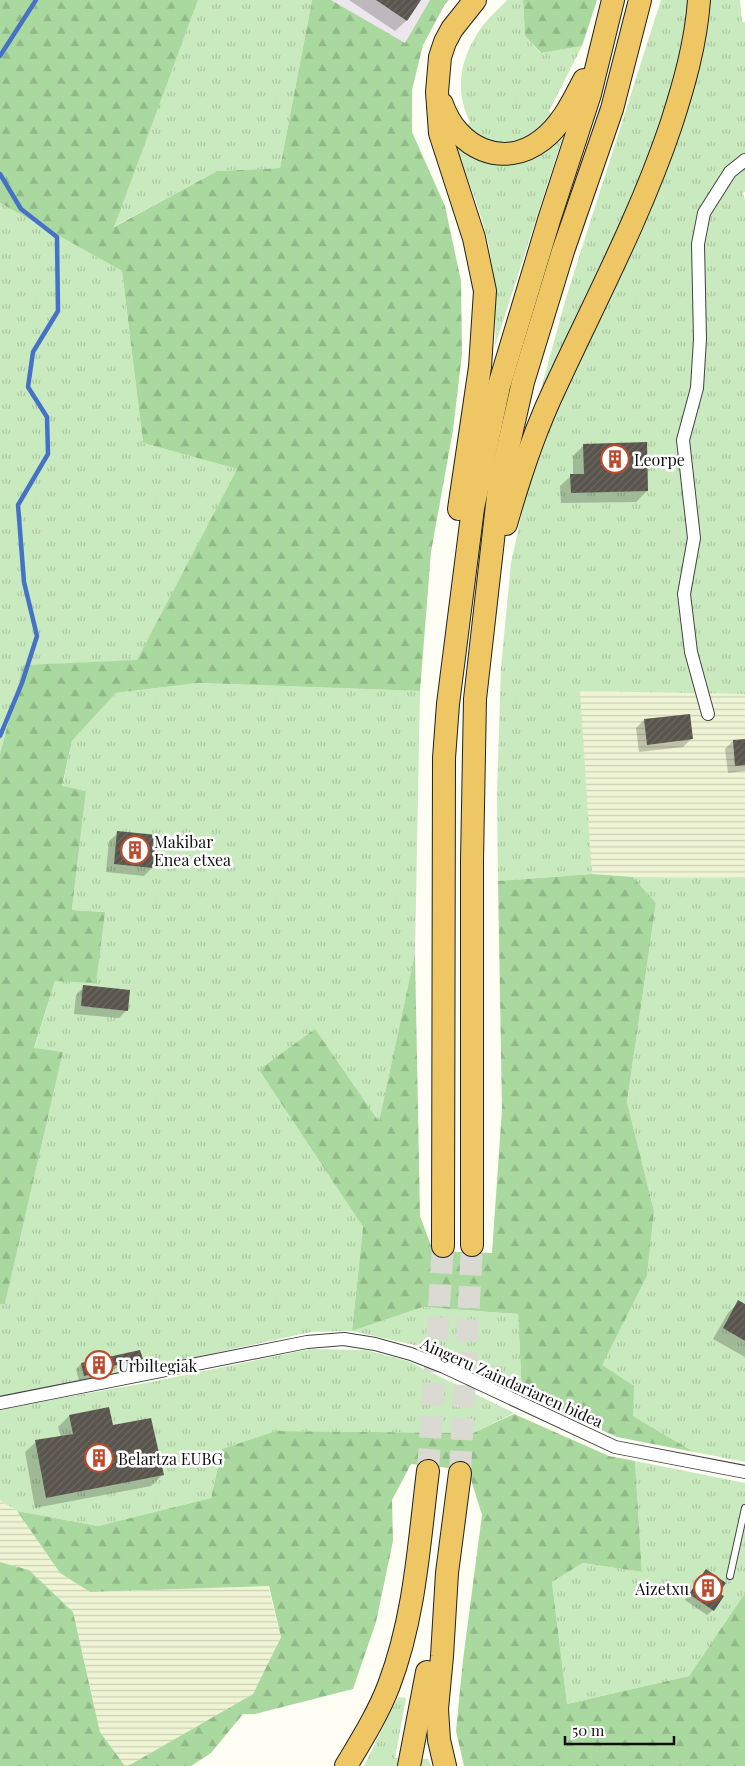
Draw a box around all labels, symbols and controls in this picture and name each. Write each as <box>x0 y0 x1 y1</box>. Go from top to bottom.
building icon: Leorpe <box>600 444 630 474</box>
place label: Leorpe <box>634 449 685 470</box>
place label: Makibar Enea etxea <box>154 831 231 870</box>
building icon: Makibar Enea etxea <box>120 835 150 865</box>
street label: Aingeru Zaindariaren bidea <box>417 1332 606 1432</box>
building icon: Urbiltegiak <box>84 1350 114 1380</box>
place label: Urbiltegiak <box>118 1355 198 1376</box>
building icon: Belartza EUBG <box>84 1443 114 1473</box>
place label: Belartza EUBG <box>118 1448 223 1469</box>
building icon: Aizetxu <box>693 1573 723 1603</box>
place label: Aizetxu <box>634 1578 689 1599</box>
scale bar <box>565 1714 674 1746</box>
text: 50 m <box>572 1720 605 1740</box>

